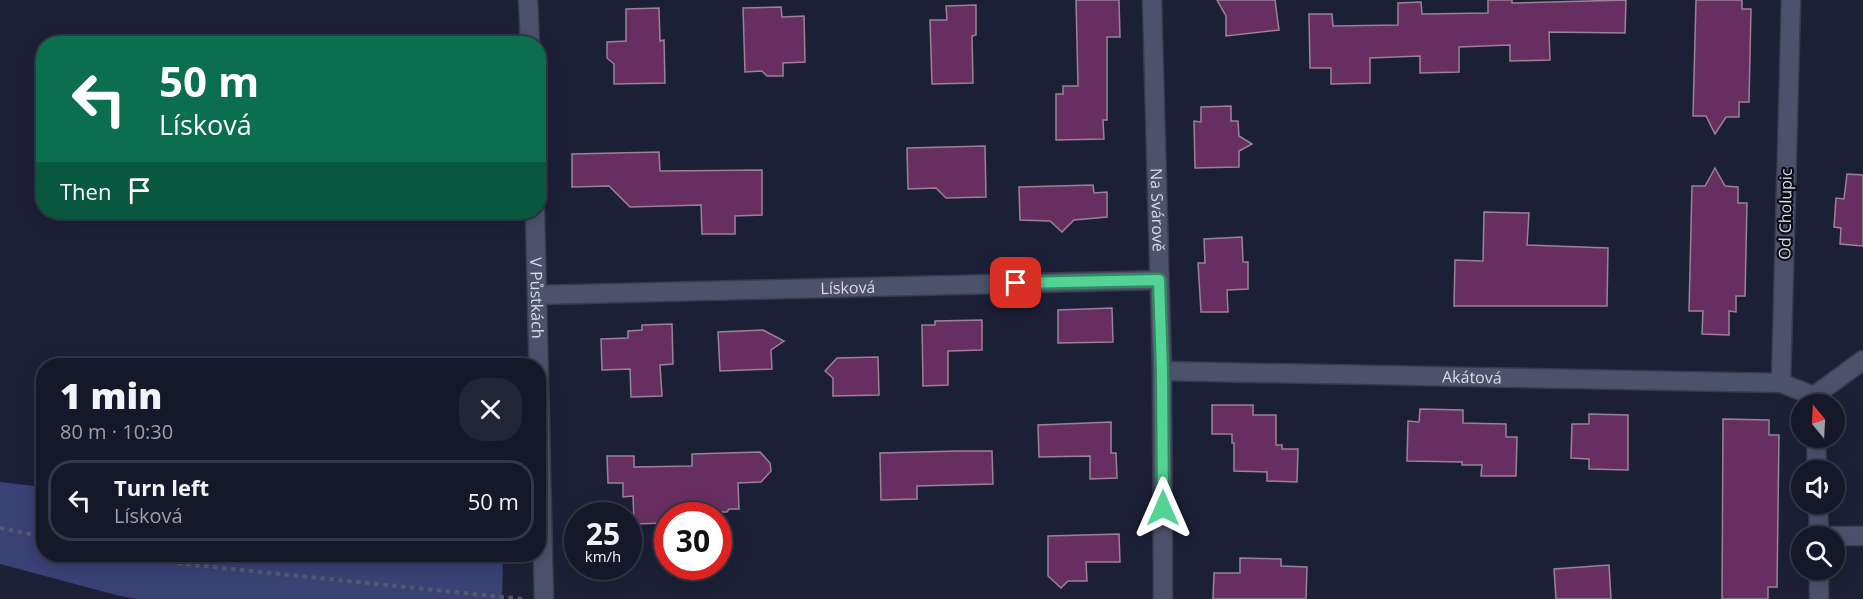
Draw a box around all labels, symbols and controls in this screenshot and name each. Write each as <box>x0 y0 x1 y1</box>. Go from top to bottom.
text: 50 m <box>159 52 259 109</box>
icon: left <box>60 60 138 138</box>
text: Lísková <box>159 106 252 143</box>
street label: Na Svárově <box>1146 168 1170 252</box>
street label: Od Cholupic <box>1773 168 1797 260</box>
icon: arrive <box>123 174 156 207</box>
text: Then <box>60 176 111 206</box>
street label: V Půstkách <box>525 257 549 339</box>
pin <box>990 257 1041 308</box>
icon: arrive <box>999 266 1032 299</box>
street label: Lísková <box>820 276 876 299</box>
street label: Akátová <box>1442 365 1502 389</box>
text: 1 min <box>60 371 162 420</box>
button: close <box>459 378 522 441</box>
north arrow <box>1791 394 1845 448</box>
map controls <box>1791 394 1845 580</box>
text: 80 m · 10:30 <box>60 418 173 445</box>
button: sound <box>1791 460 1845 514</box>
text: Turn left <box>114 472 209 502</box>
position arrow <box>1131 476 1195 540</box>
icon: left <box>63 484 96 517</box>
text: 50 m <box>468 486 519 516</box>
text: Lísková <box>114 502 183 529</box>
speed limit sign: 30 <box>654 502 732 580</box>
text: 25 <box>586 513 620 554</box>
button: search <box>1791 526 1845 580</box>
text: km/h <box>585 546 621 566</box>

